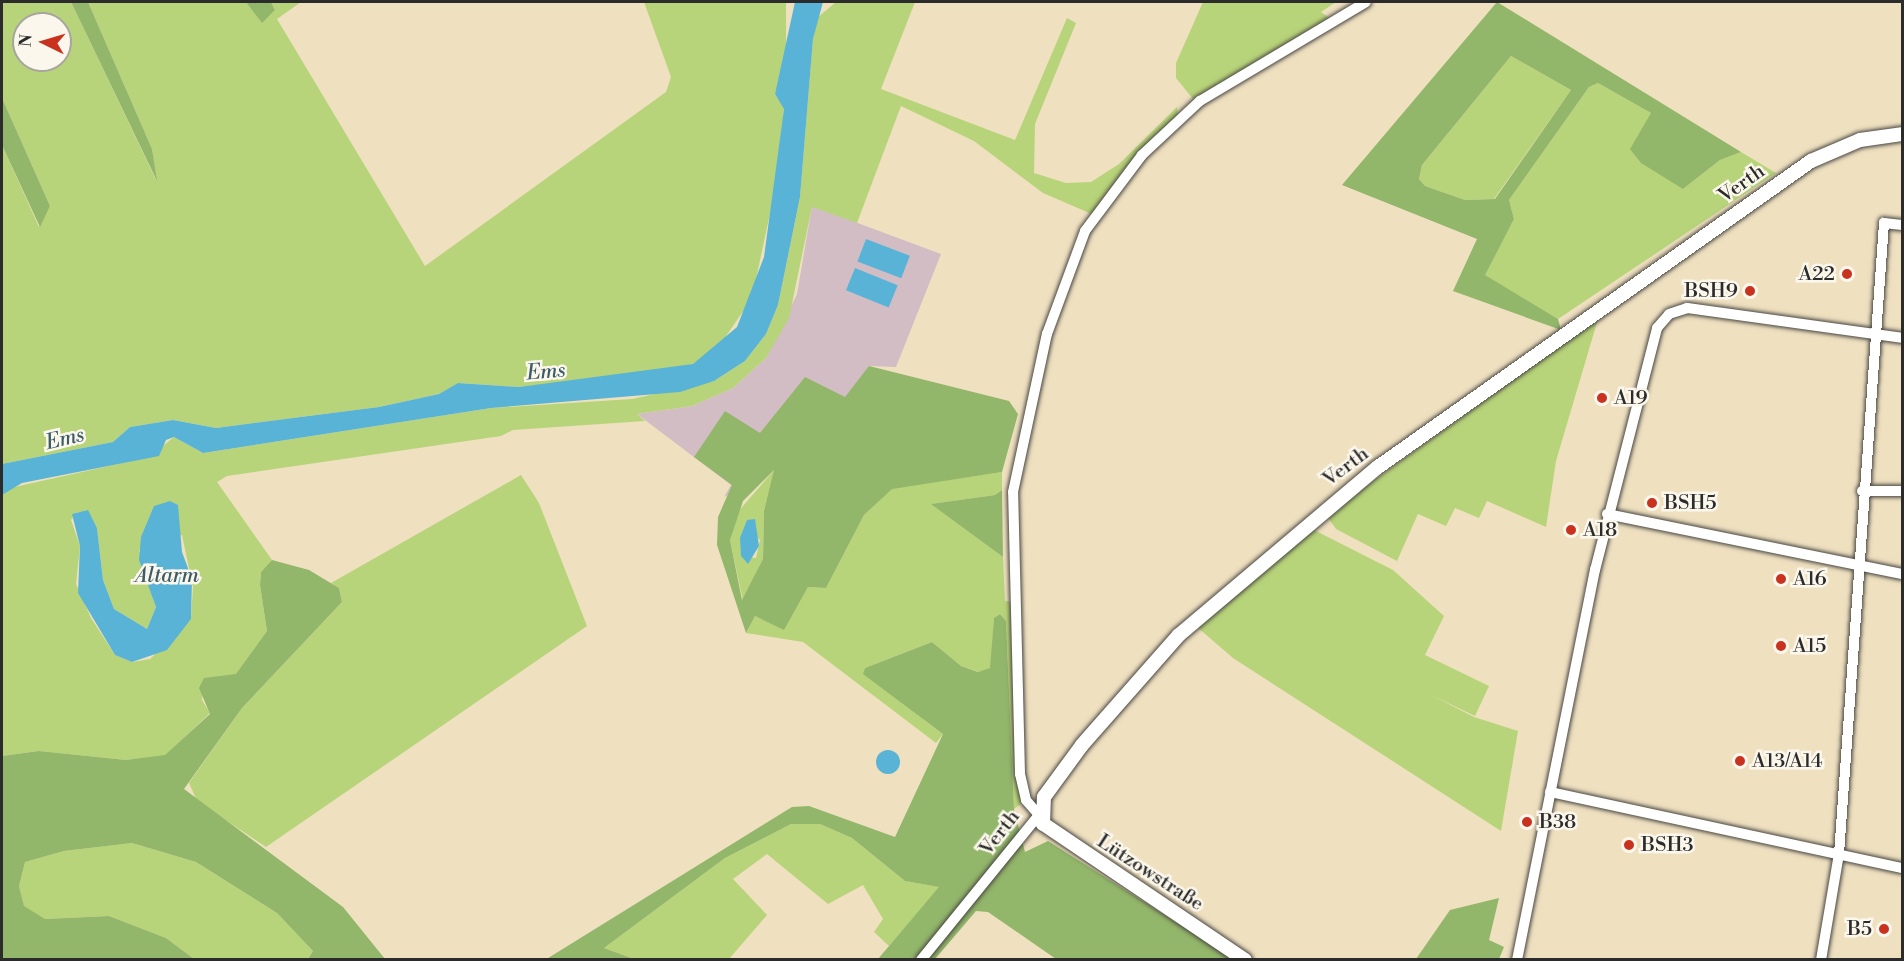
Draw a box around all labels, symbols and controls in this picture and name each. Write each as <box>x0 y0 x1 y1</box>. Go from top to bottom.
north arrow <box>12 12 72 72</box>
text: N <box>16 33 37 48</box>
street label: Verth <box>1714 160 1770 208</box>
place label: A22 <box>1798 262 1835 286</box>
marker: A22 <box>1840 267 1854 281</box>
place label: BSH9 <box>1684 279 1738 303</box>
marker: BSH9 <box>1743 284 1757 298</box>
water label: Ems <box>526 358 566 386</box>
place label: A19 <box>1614 386 1648 410</box>
marker: A19 <box>1595 391 1609 405</box>
water label: Ems <box>43 422 87 456</box>
street label: Verth <box>1318 442 1374 492</box>
place label: BSH5 <box>1664 491 1717 515</box>
marker: BSH5 <box>1645 496 1659 510</box>
place label: A18 <box>1583 518 1617 542</box>
marker: A18 <box>1564 523 1578 537</box>
water label: Altarm <box>135 563 199 589</box>
place label: A16 <box>1793 567 1827 591</box>
marker: A16 <box>1774 572 1788 586</box>
place label: A15 <box>1793 634 1826 658</box>
marker: A15 <box>1774 639 1788 653</box>
place label: A13/A14 <box>1752 749 1823 773</box>
marker: A13/A14 <box>1733 754 1747 768</box>
street label: Verth <box>975 805 1025 861</box>
place label: B38 <box>1539 810 1576 834</box>
marker: B38 <box>1520 815 1534 829</box>
street label: Lützowstraße <box>1092 830 1208 916</box>
place label: BSH3 <box>1641 833 1694 857</box>
marker: BSH3 <box>1622 838 1636 852</box>
place label: B5 <box>1847 917 1872 941</box>
marker: B5 <box>1877 922 1891 936</box>

